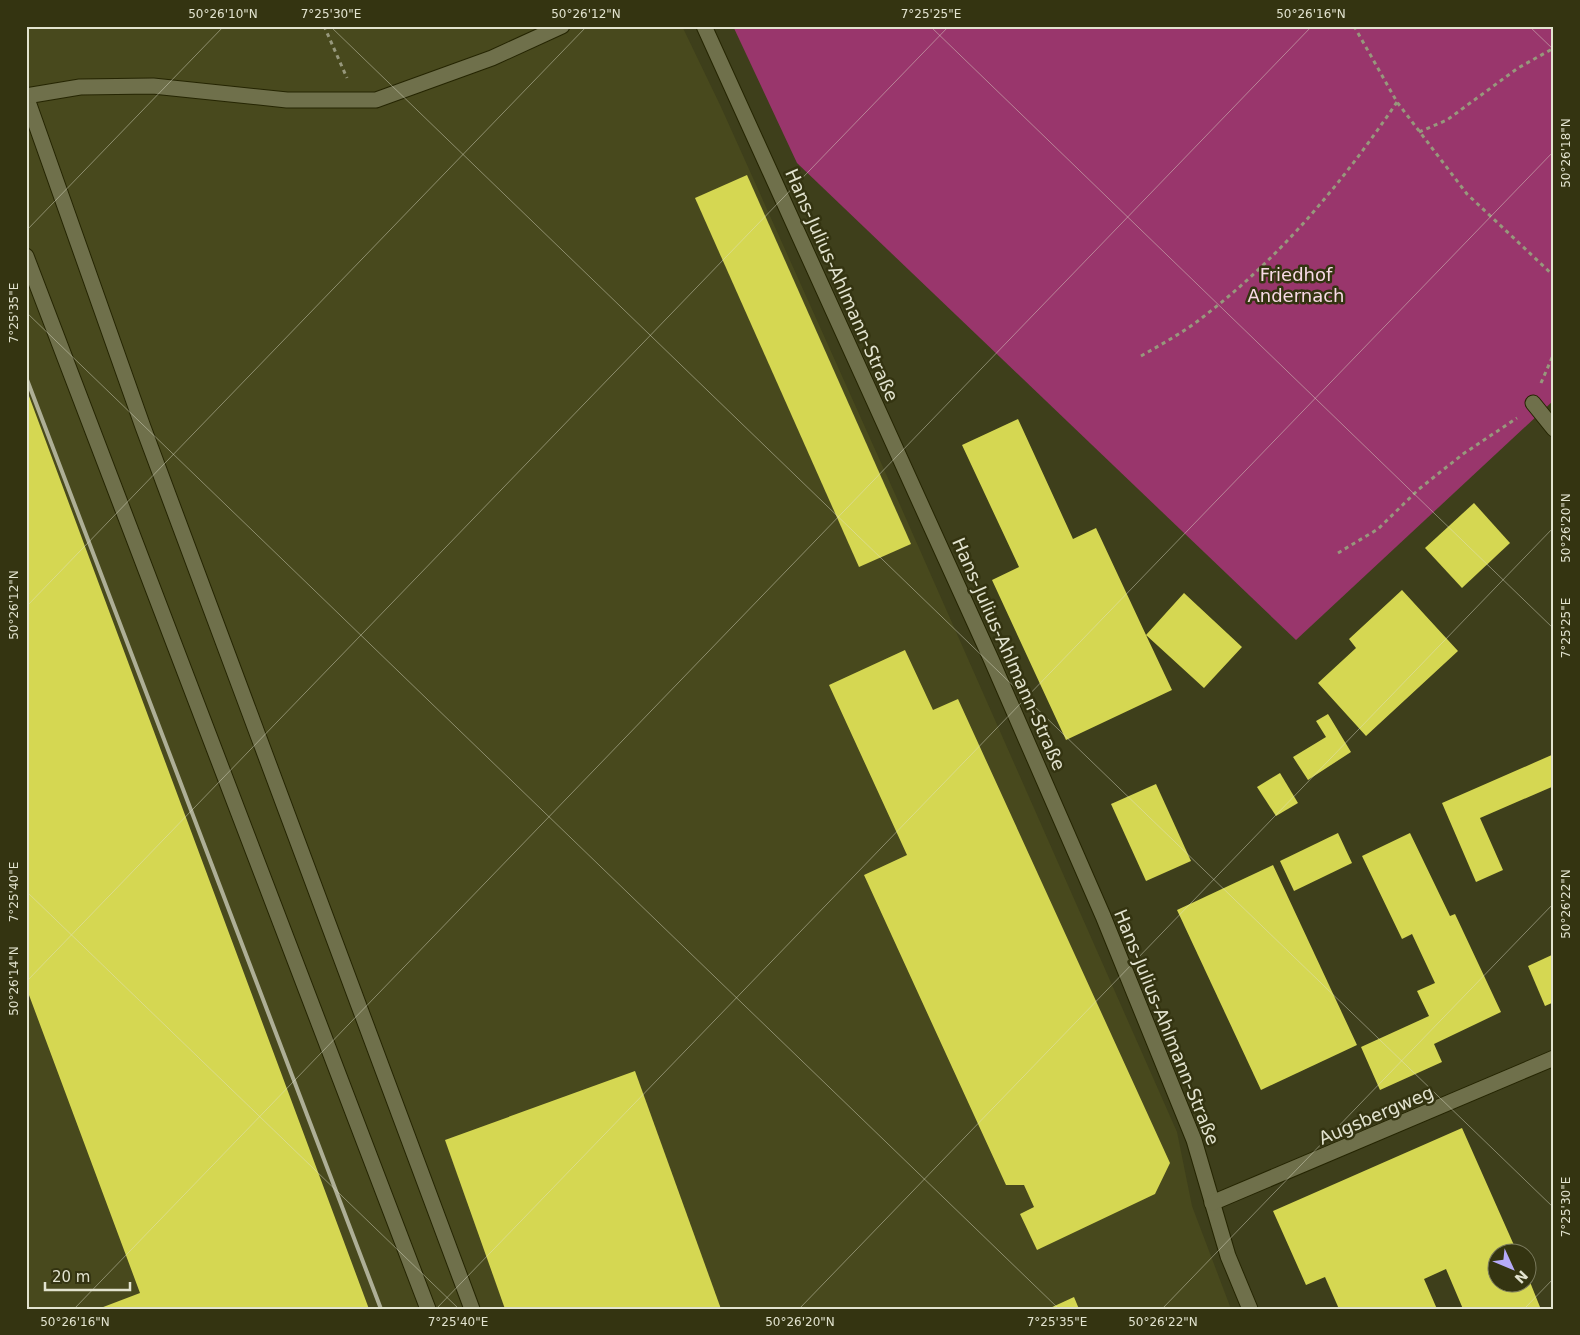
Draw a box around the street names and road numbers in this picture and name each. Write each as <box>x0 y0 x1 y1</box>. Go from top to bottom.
street label: Hans-Julius-Ahlmann-Straße <box>781 165 903 405</box>
street label: Hans-Julius-Ahlmann-Straße <box>948 534 1070 774</box>
street label: Hans-Julius-Ahlmann-Straße <box>1110 906 1224 1148</box>
street label: Augsbergweg <box>1315 1081 1437 1149</box>

